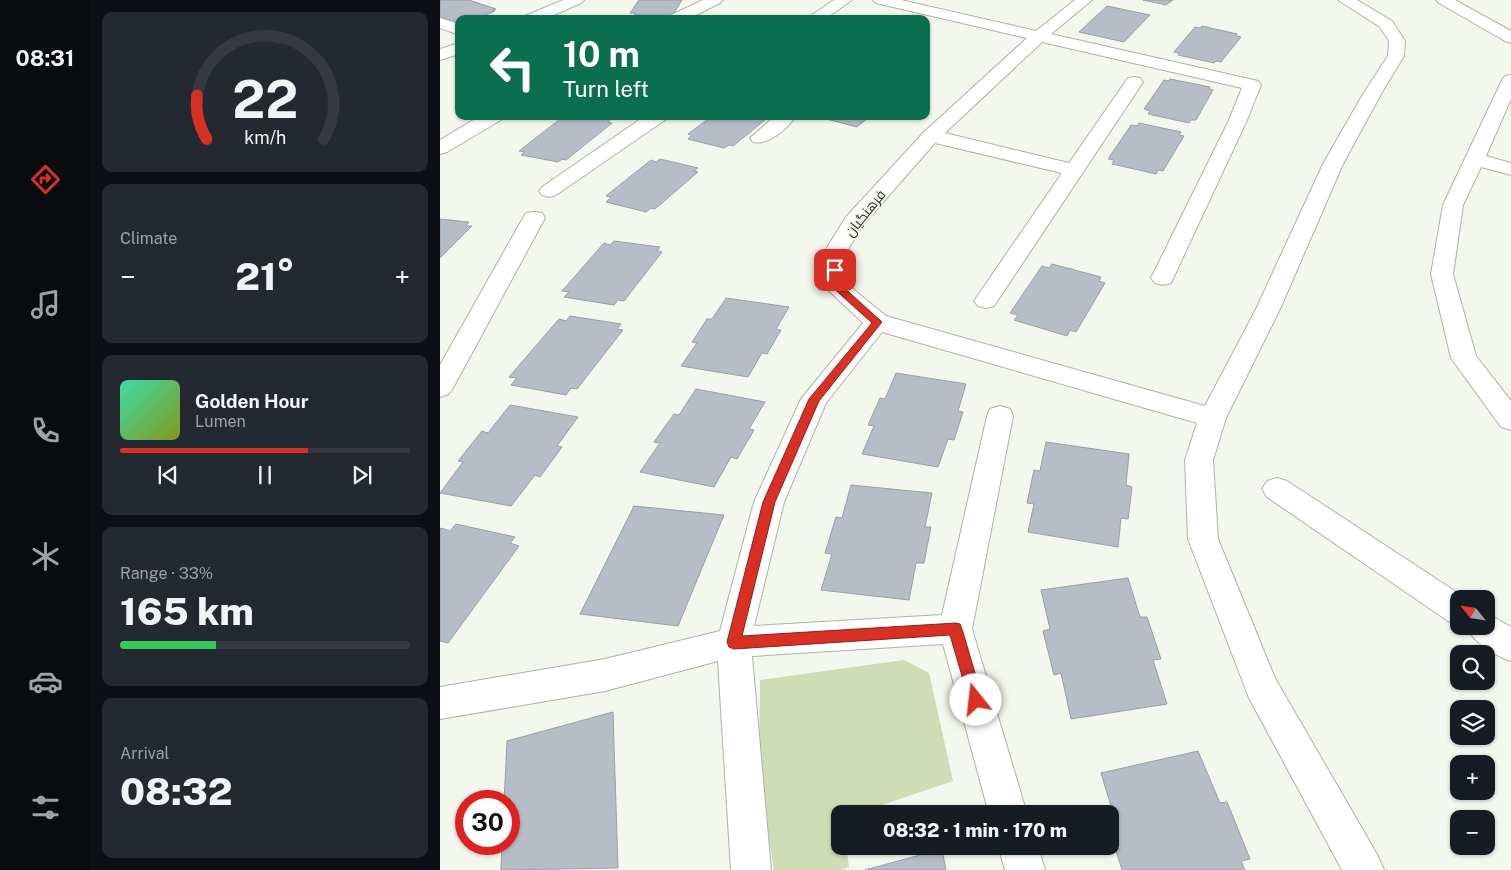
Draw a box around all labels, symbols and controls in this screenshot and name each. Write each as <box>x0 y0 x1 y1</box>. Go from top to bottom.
text: 10 m <box>563 34 640 75</box>
icon: left <box>480 35 545 100</box>
text: 08:31 <box>16 45 74 71</box>
text: 22 <box>232 69 298 130</box>
text: Turn left <box>563 76 649 102</box>
text: km/h <box>244 127 286 148</box>
icon: directions <box>28 162 63 197</box>
street label: فرهنگیان <box>841 186 889 240</box>
text: Climate <box>120 229 177 248</box>
pin <box>814 249 856 291</box>
text: 21° <box>235 254 295 299</box>
icon: arrive <box>821 256 849 284</box>
text: − <box>120 260 136 293</box>
text: + <box>394 260 410 293</box>
icon: music <box>28 287 63 322</box>
text: Golden Hour <box>195 390 309 412</box>
text: Lumen <box>195 412 246 431</box>
icon: phone <box>28 413 63 448</box>
icon: previous <box>154 461 182 489</box>
icon: pause <box>251 461 279 489</box>
icon: next <box>348 461 376 489</box>
icon: climate <box>28 539 63 574</box>
text: Range · 33% <box>120 564 213 583</box>
text: 165 km <box>120 589 254 634</box>
north arrow <box>1450 590 1495 635</box>
map controls <box>1450 590 1495 855</box>
button: search <box>1450 645 1495 690</box>
icon: car <box>28 664 63 699</box>
position arrow <box>949 673 1001 725</box>
button: layers <box>1450 700 1495 745</box>
text: Arrival <box>120 744 169 763</box>
button: + <box>1450 755 1495 800</box>
text: 08:32 <box>120 769 233 814</box>
icon: filters <box>28 790 63 825</box>
speed limit sign: 30 <box>455 790 520 855</box>
button: − <box>1450 810 1495 855</box>
text: 08:32 · 1 min · 170 m <box>883 819 1067 841</box>

